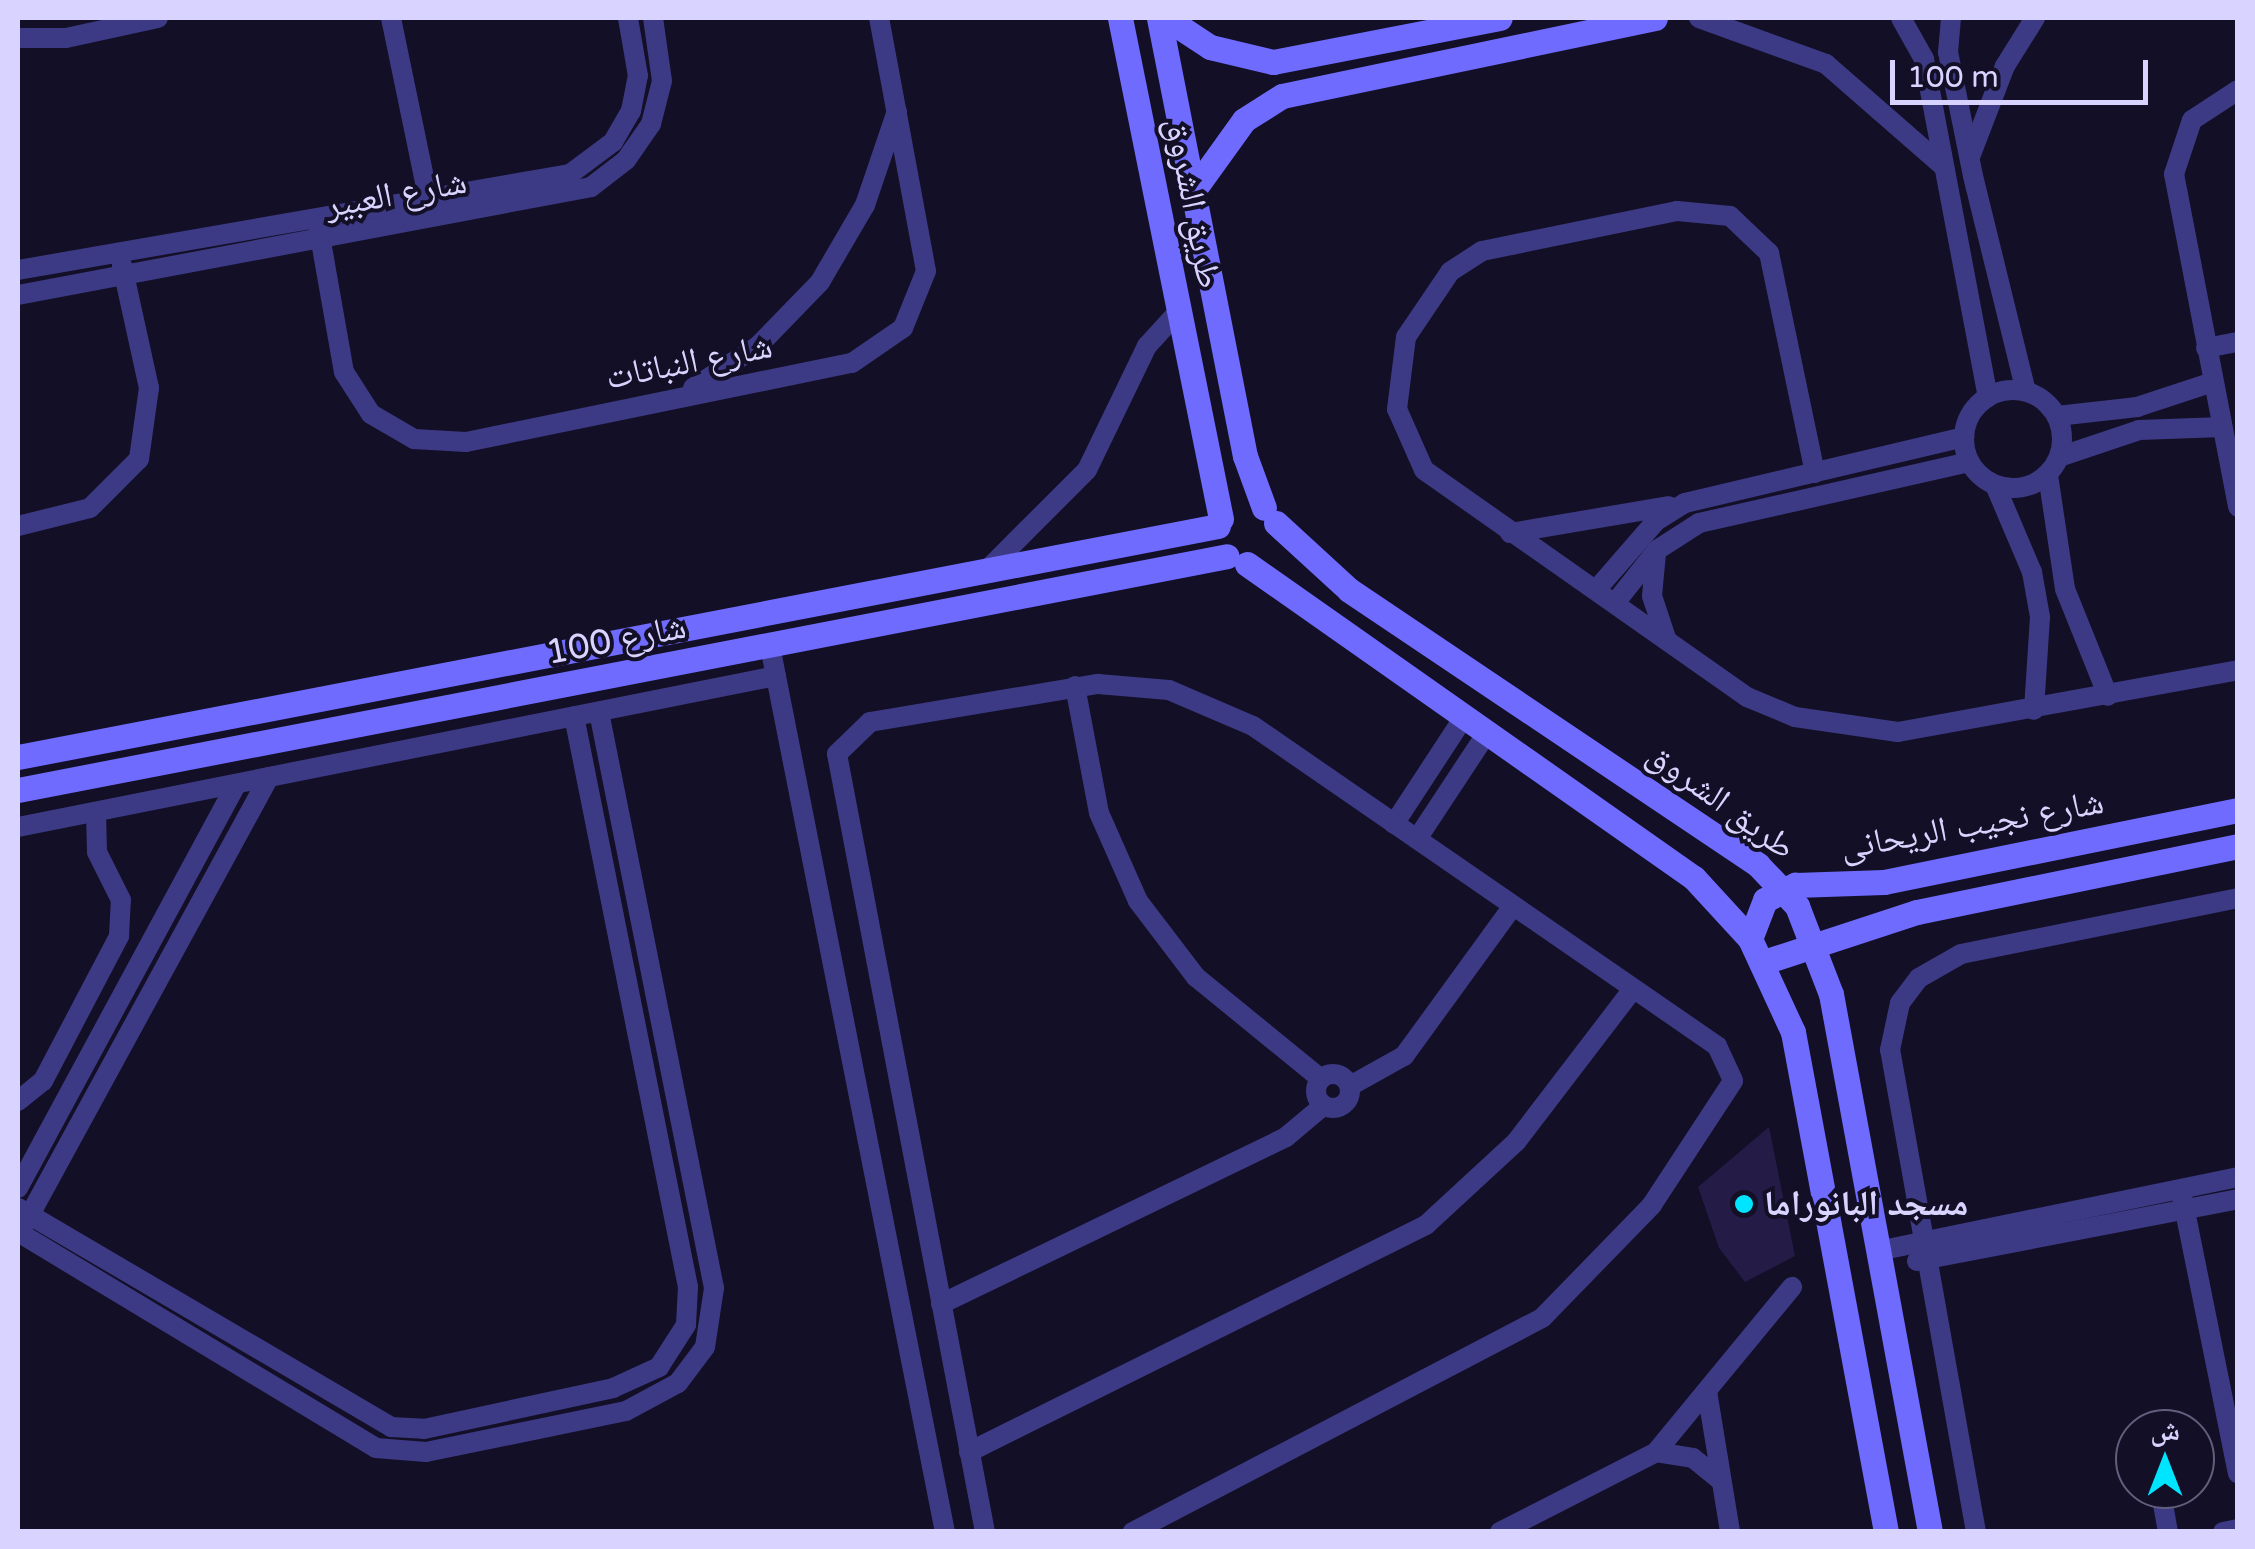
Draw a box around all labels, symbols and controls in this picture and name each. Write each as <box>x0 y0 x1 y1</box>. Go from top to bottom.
scale bar <box>1895 40 2152 102</box>
text: 100 m <box>1907 59 1999 96</box>
street label: طريق الشروق <box>1156 114 1230 292</box>
street label: شارع العبير <box>322 161 470 227</box>
street label: شارع النباتات <box>602 325 776 399</box>
street label: شارع 100 <box>543 606 689 674</box>
street label: طريق الشروق <box>1639 733 1803 869</box>
street label: شارع نجيب الريحانى <box>1837 781 2107 869</box>
place label: مسجد البانوراما <box>1764 1183 1968 1225</box>
marker: مسجد البانوراما <box>1733 1193 1755 1215</box>
north arrow <box>2115 1409 2215 1509</box>
text: ش <box>2150 1414 2180 1448</box>

